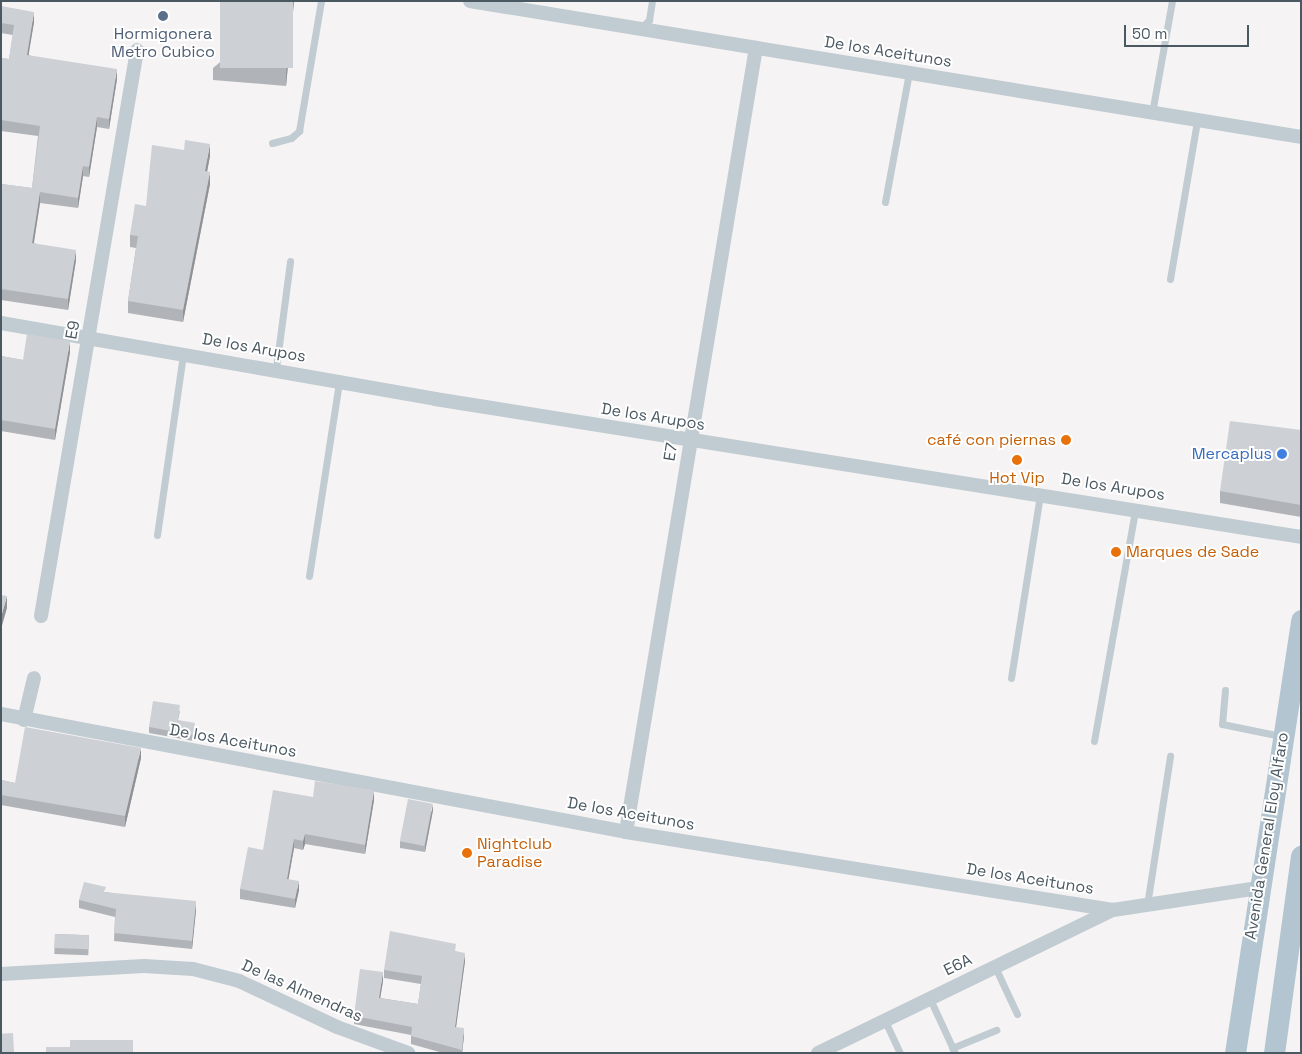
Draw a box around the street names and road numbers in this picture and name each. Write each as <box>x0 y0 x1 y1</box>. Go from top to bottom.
street label: De los Aceitunos <box>823 32 953 72</box>
street label: E9 <box>62 319 84 341</box>
street label: De los Arupos <box>201 329 307 367</box>
street label: De los Arupos <box>600 399 706 435</box>
street label: E7 <box>660 442 682 462</box>
street label: De los Arupos <box>1060 469 1166 505</box>
street label: De los Aceitunos <box>168 720 298 762</box>
street label: Avenida General Eloy Alfaro <box>1241 731 1293 941</box>
street label: De los Aceitunos <box>566 793 696 835</box>
street label: De los Aceitunos <box>965 859 1095 899</box>
street label: E6A <box>941 950 975 980</box>
street label: De las Almendras <box>239 956 365 1026</box>

